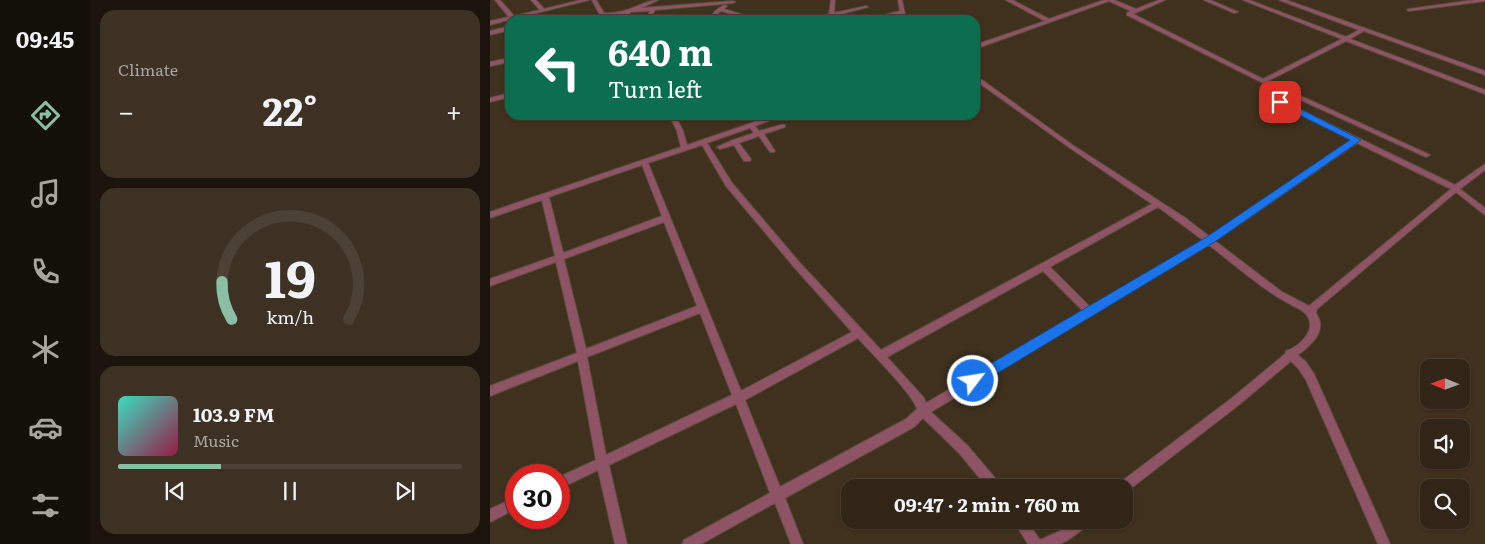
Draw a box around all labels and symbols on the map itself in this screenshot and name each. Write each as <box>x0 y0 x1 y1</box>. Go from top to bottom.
pin <box>1259 81 1301 123</box>
position arrow <box>946 354 998 406</box>
north arrow <box>1420 359 1470 409</box>
speed limit sign: 30 <box>505 464 570 529</box>

